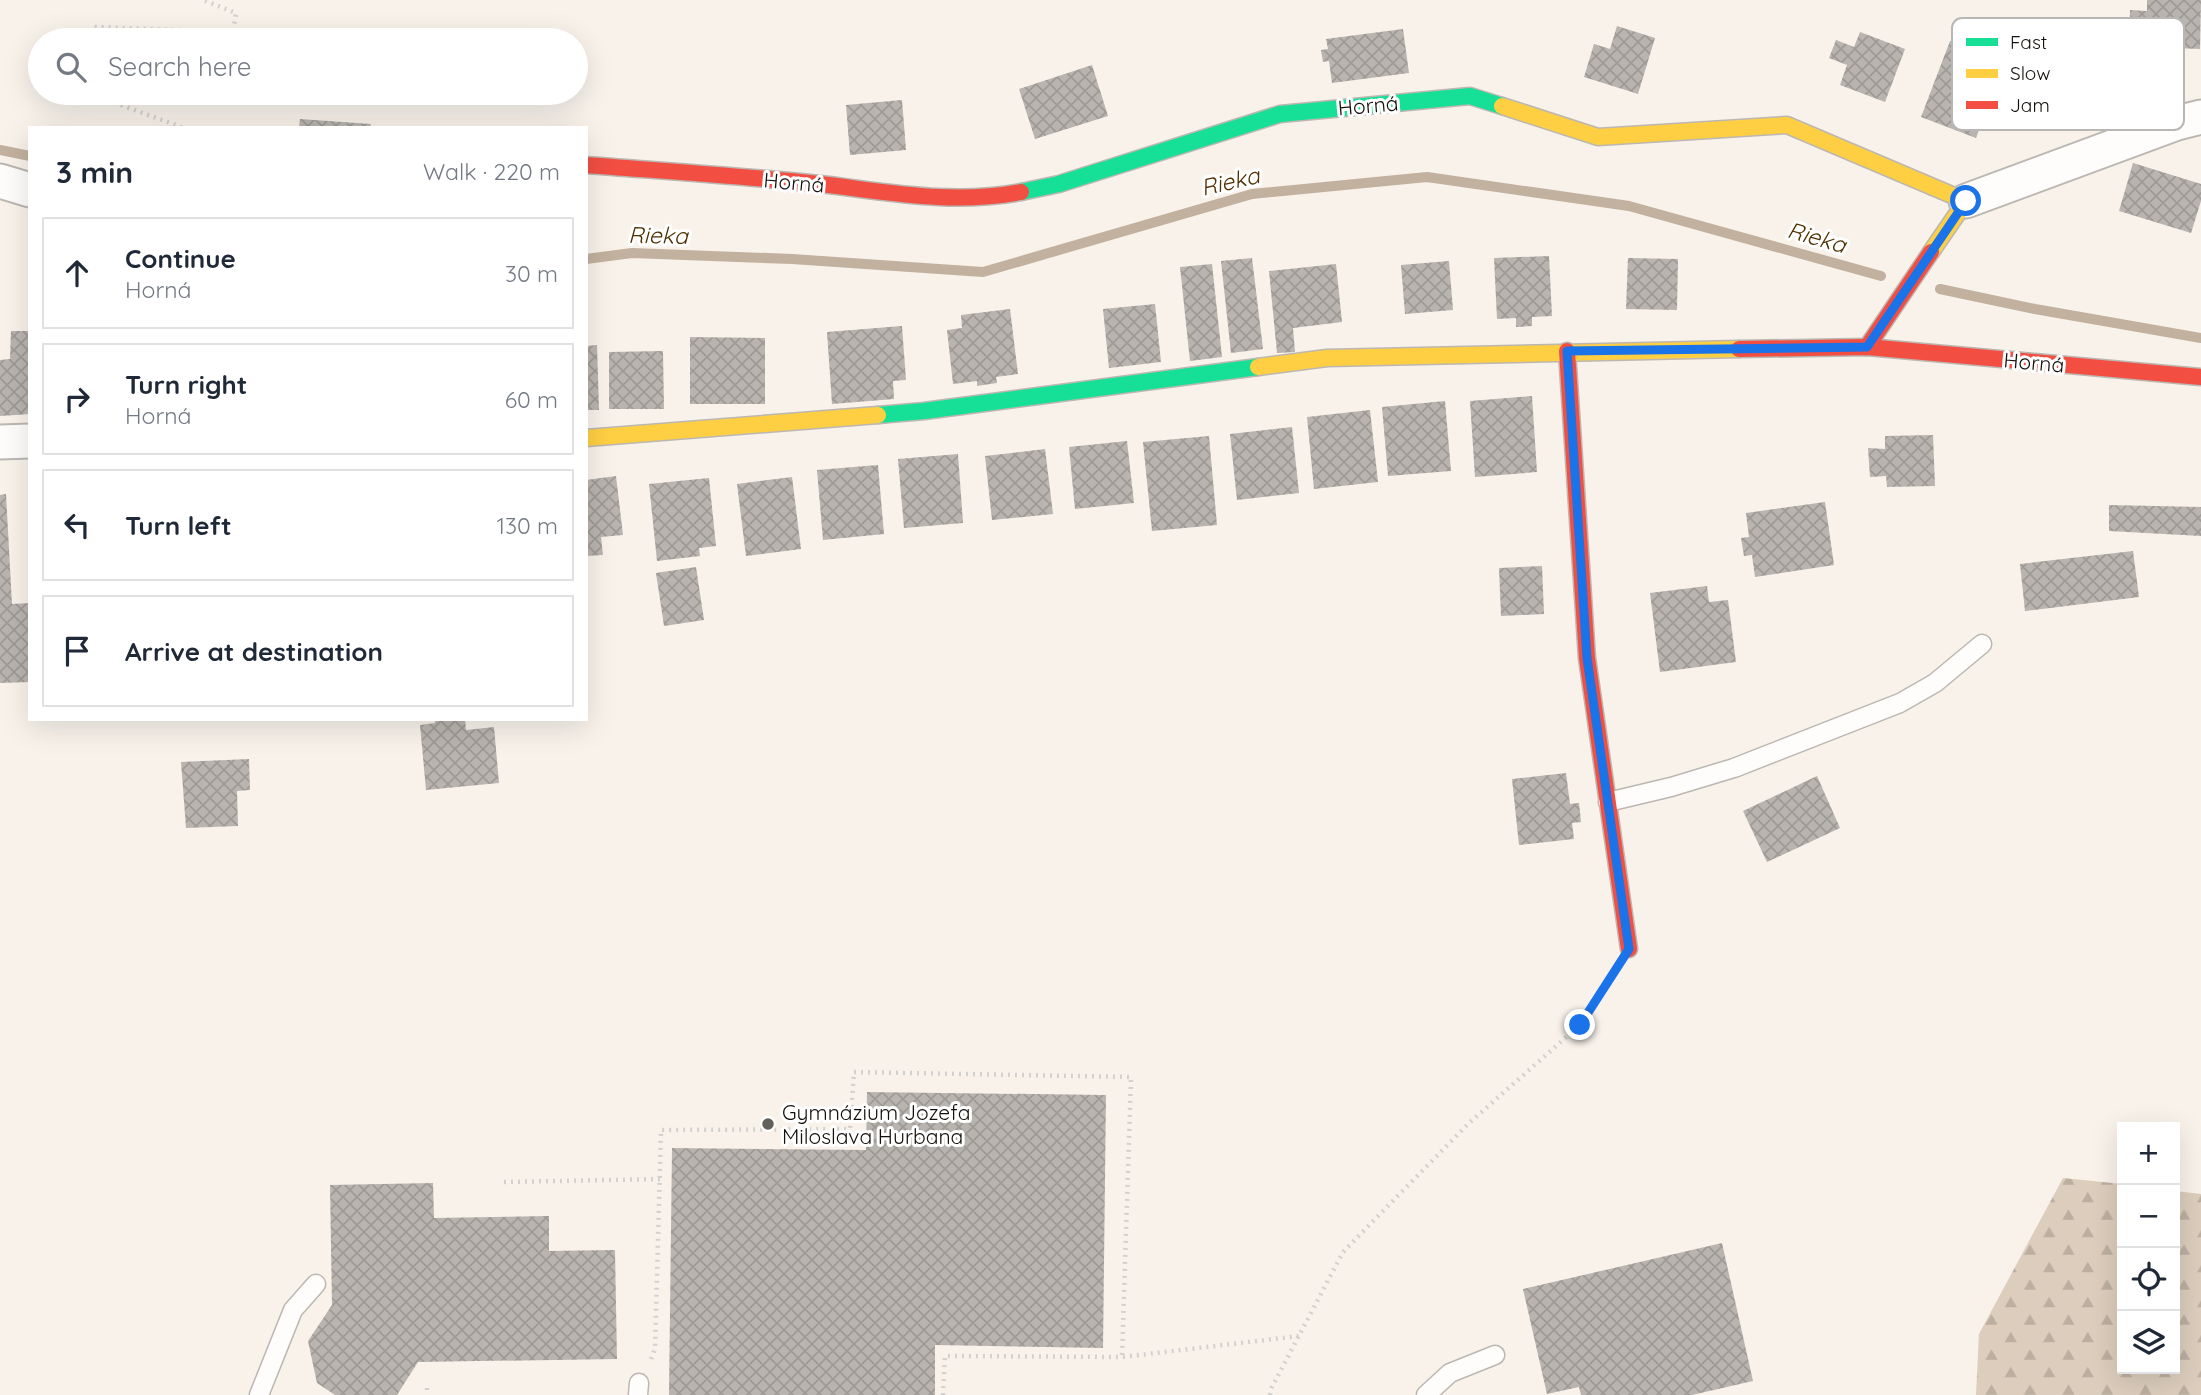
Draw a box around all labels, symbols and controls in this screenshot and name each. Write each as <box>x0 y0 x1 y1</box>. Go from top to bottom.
legend <box>1952 18 2184 130</box>
search box <box>28 28 588 105</box>
text: Fast <box>2010 30 2047 54</box>
icon: search <box>52 48 90 86</box>
text: Search here <box>108 50 252 83</box>
text: Slow <box>2010 61 2051 85</box>
street label: Horná <box>1337 89 1399 121</box>
text: Jam <box>2010 93 2050 117</box>
text: 3 min <box>56 153 133 191</box>
text: Walk · 220 m <box>423 157 560 186</box>
water label: Rieka <box>1198 160 1263 202</box>
street label: Horná <box>763 166 825 198</box>
route start <box>1950 185 1981 216</box>
water label: Rieka <box>1784 215 1851 259</box>
water label: Rieka <box>628 220 689 250</box>
text: Continue <box>125 242 236 275</box>
icon: ahead <box>58 254 96 292</box>
text: 30 m <box>505 259 558 288</box>
text: Horná <box>125 275 192 304</box>
street label: Horná <box>2003 346 2065 378</box>
text: Turn right <box>125 368 247 401</box>
icon: right <box>58 380 96 418</box>
text: 60 m <box>505 385 558 414</box>
text: Horná <box>125 401 192 430</box>
icon: left <box>58 506 96 544</box>
text: Turn left <box>125 509 232 542</box>
text: 130 m <box>496 511 558 540</box>
icon: arrive <box>58 632 96 670</box>
text: Arrive at destination <box>125 635 383 668</box>
route end <box>1564 1009 1595 1040</box>
place label: Gymnázium Jozefa Miloslava Hurbana <box>782 1099 970 1149</box>
marker: Gymnázium Jozefa Miloslava Hurbana <box>760 1116 776 1132</box>
map controls <box>2117 1122 2180 1374</box>
button: + <box>2117 1122 2180 1185</box>
button: − <box>2117 1185 2180 1248</box>
button: locate <box>2117 1248 2180 1311</box>
button: layers <box>2117 1311 2180 1374</box>

